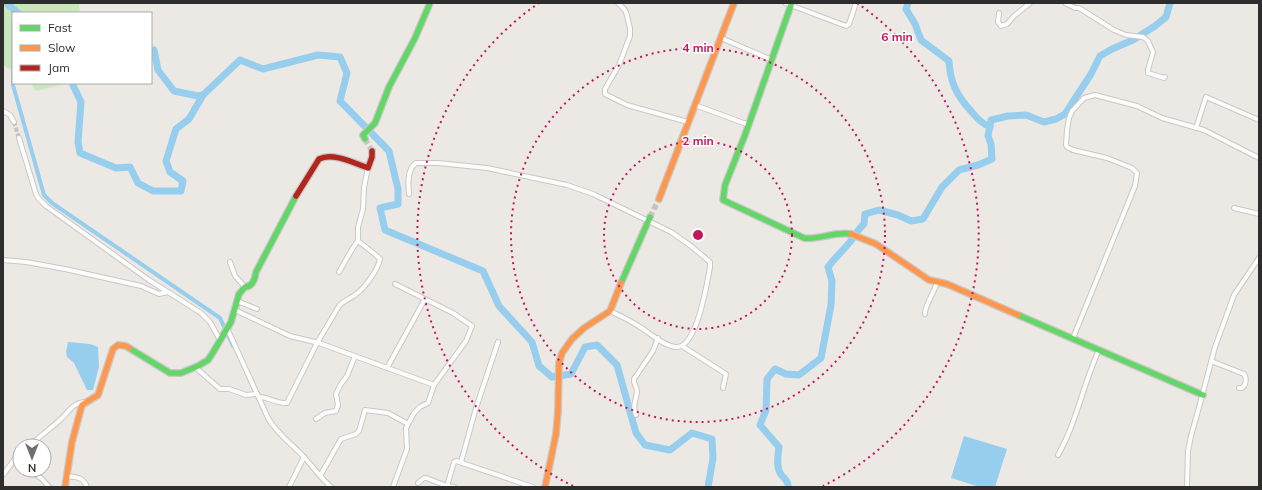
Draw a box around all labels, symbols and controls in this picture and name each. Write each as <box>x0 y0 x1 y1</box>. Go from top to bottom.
legend <box>12 12 152 84</box>
text: Fast <box>48 20 72 35</box>
text: 6 min <box>881 29 913 44</box>
text: Slow <box>48 40 76 55</box>
text: 4 min <box>682 40 714 55</box>
text: Jam <box>48 60 70 75</box>
text: 2 min <box>682 133 714 148</box>
centre of rings <box>691 228 705 242</box>
north arrow <box>12 438 52 478</box>
text: N <box>28 461 36 475</box>

